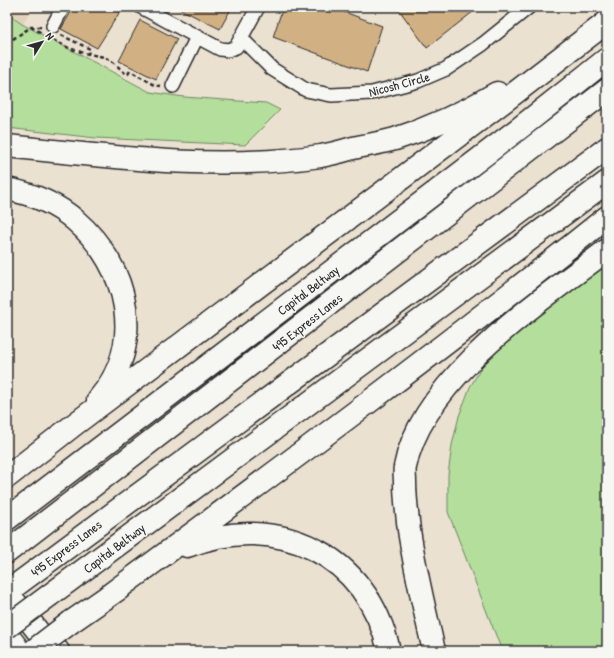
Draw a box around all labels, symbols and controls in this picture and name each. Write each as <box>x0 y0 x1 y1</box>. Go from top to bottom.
north arrow <box>22 22 62 62</box>
text: N <box>43 29 57 43</box>
street label: Nicosh Circle <box>367 67 431 101</box>
street label: Capital Beltway <box>273 261 343 319</box>
street label: 495 Express Lanes <box>268 289 346 355</box>
street label: 495 Express Lanes <box>27 515 105 581</box>
street label: Capital Beltway <box>79 519 149 577</box>

